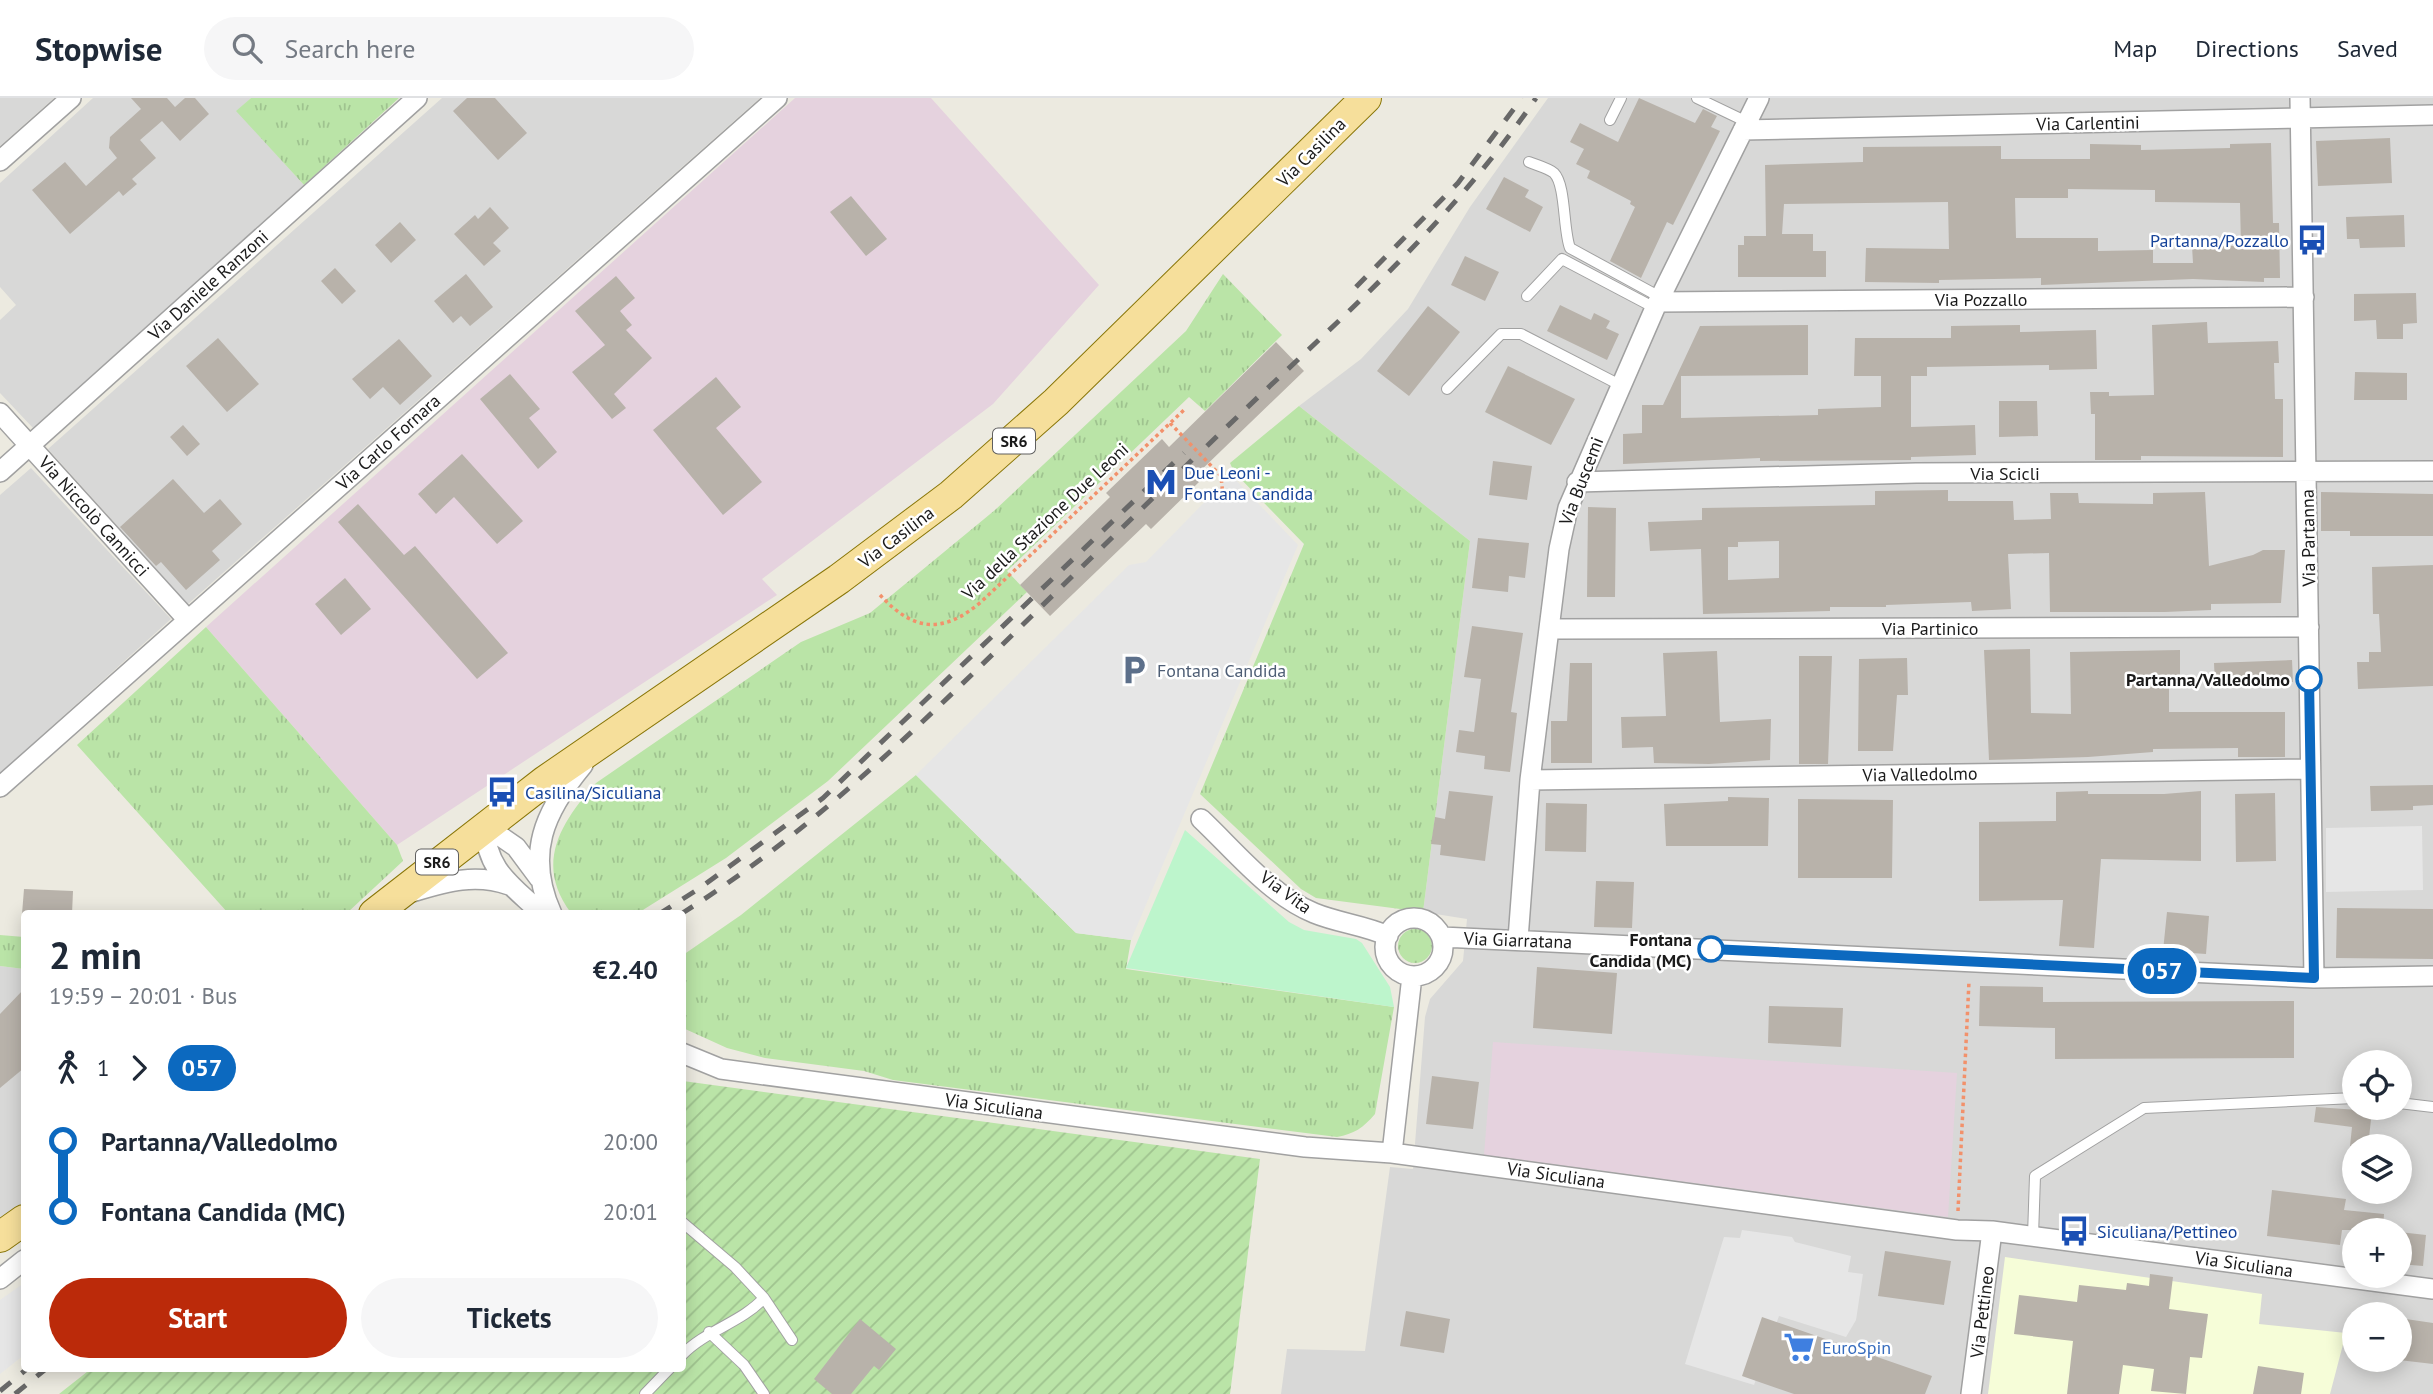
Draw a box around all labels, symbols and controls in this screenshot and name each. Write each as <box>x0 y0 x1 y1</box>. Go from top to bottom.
search box <box>204 17 694 80</box>
text: Stopwise <box>35 27 162 70</box>
icon: search <box>228 29 266 67</box>
text: Search here <box>284 32 416 65</box>
text: Map <box>2113 33 2157 64</box>
text: Directions <box>2195 33 2299 64</box>
text: Saved <box>2337 33 2398 64</box>
street label: Via Carlentini <box>2035 111 2140 135</box>
street label: Via Casilina <box>1271 112 1351 192</box>
bus stop icon: Partanna/Pozzallo <box>2295 223 2329 257</box>
street label: Via Daniele Ranzoni <box>142 225 273 346</box>
place label: Partanna/Pozzallo <box>2150 229 2289 252</box>
street label: Via Pozzallo <box>1934 288 2027 311</box>
street label: Via Carlo Fornara <box>330 389 445 496</box>
road number: SR6 <box>993 428 1035 454</box>
street label: Via Buscemi <box>1553 434 1608 529</box>
street label: Via della Stazione Due Leoni <box>956 438 1133 605</box>
street label: Via Niccolò Cannicci <box>33 450 154 581</box>
place label: Due Leoni - Fontana Candida <box>1184 461 1313 505</box>
street label: Via Scicli <box>1969 462 2040 485</box>
metro station icon: Due Leoni - Fontana Candida <box>1144 465 1178 499</box>
street label: Via Partanna <box>2296 489 2320 588</box>
street label: Via Casilina <box>853 501 938 574</box>
street label: Via Partinico <box>1881 617 1978 640</box>
parking icon: Fontana Candida <box>1117 653 1151 687</box>
place label: Fontana Candida <box>1157 659 1286 682</box>
marker: Partanna/Valledolmo <box>2296 666 2322 692</box>
place label: Partanna/Valledolmo <box>2126 668 2290 691</box>
street label: Via Valledolmo <box>1861 761 1978 787</box>
bus stop icon: Casilina/Siculiana <box>485 775 519 809</box>
place label: Casilina/Siculiana <box>525 781 662 804</box>
road number: SR6 <box>416 849 458 874</box>
street label: Via Vita <box>1255 865 1316 918</box>
street label: Via Giarratana <box>1462 927 1573 953</box>
place label: Fontana Candida (MC) <box>1589 928 1692 972</box>
text: 2 min <box>49 930 142 979</box>
marker: Fontana Candida (MC) <box>1698 936 1724 962</box>
line badge: 057 <box>2122 948 2202 994</box>
text: €2.40 <box>593 953 658 986</box>
text: 057 <box>2142 955 2182 986</box>
text: 19:59 – 20:01 · Bus <box>49 981 237 1010</box>
icon: walk <box>49 1049 87 1087</box>
icon: forward <box>120 1049 158 1087</box>
map controls <box>2342 1050 2412 1372</box>
button: locate <box>2342 1050 2412 1120</box>
text: 057 <box>182 1052 222 1083</box>
text: 1 <box>97 1053 110 1082</box>
street label: Via Siculiana <box>943 1088 1045 1124</box>
text: Partanna/Valledolmo <box>101 1125 338 1158</box>
text: 20:00 <box>603 1127 658 1156</box>
button: layers <box>2342 1134 2412 1204</box>
street label: Via Siculiana <box>1505 1157 1607 1193</box>
text: Fontana Candida (MC) <box>101 1195 346 1228</box>
text: 20:01 <box>603 1197 658 1226</box>
bus stop icon: Siculiana/Pettineo <box>2057 1214 2091 1248</box>
button: + <box>2342 1218 2412 1288</box>
place label: Siculiana/Pettineo <box>2097 1220 2237 1243</box>
street label: Via Siculiana <box>2193 1246 2295 1282</box>
street label: Via Pettineo <box>1965 1265 1999 1360</box>
button: Start <box>49 1278 347 1358</box>
button: Tickets <box>361 1278 658 1358</box>
button: − <box>2342 1302 2412 1372</box>
supermarket icon: EuroSpin <box>1782 1330 1816 1364</box>
place label: EuroSpin <box>1822 1336 1891 1359</box>

